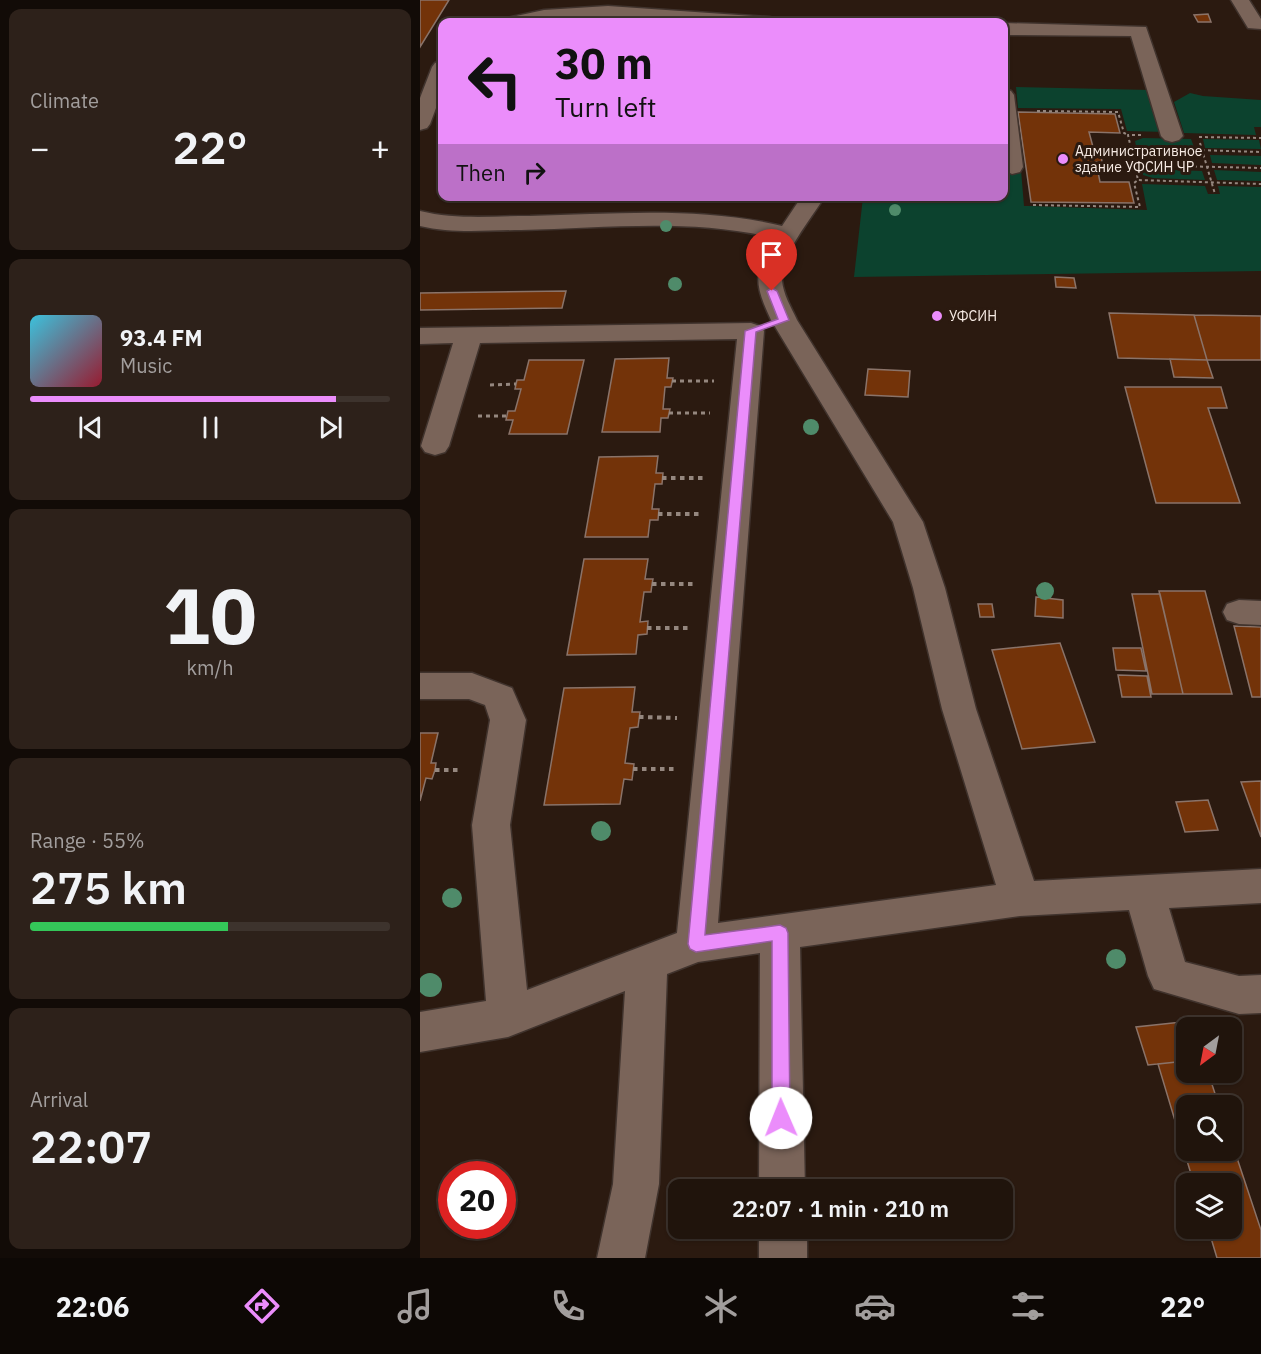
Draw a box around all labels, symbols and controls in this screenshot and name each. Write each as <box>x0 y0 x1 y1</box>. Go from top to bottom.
text: 30 m <box>555 36 653 91</box>
icon: left <box>456 42 534 120</box>
text: Climate <box>30 87 99 114</box>
text: Turn left <box>555 89 656 124</box>
text: 22° <box>172 118 248 176</box>
text: − <box>30 126 50 169</box>
text: + <box>370 126 390 169</box>
place label: Административное здание УФСИН ЧР <box>1075 142 1203 176</box>
marker: Административное здание УФСИН ЧР <box>1056 152 1070 166</box>
icon: right <box>518 156 551 189</box>
text: Then <box>456 158 506 187</box>
pin <box>746 229 797 291</box>
icon: arrive <box>755 238 788 271</box>
place label: УФСИН <box>949 307 997 325</box>
marker: УФСИН <box>930 309 944 323</box>
text: 93.4 FM <box>120 323 203 352</box>
text: Music <box>120 352 172 379</box>
icon: previous <box>74 411 107 444</box>
icon: pause <box>194 411 227 444</box>
icon: next <box>314 411 347 444</box>
text: 10 <box>163 564 257 665</box>
text: km/h <box>186 654 234 681</box>
text: Range · 55% <box>30 827 145 854</box>
text: 275 km <box>30 858 187 916</box>
north arrow <box>1176 1017 1242 1083</box>
map controls <box>1176 1017 1242 1239</box>
text: Arrival <box>30 1086 88 1113</box>
position arrow <box>749 1086 813 1150</box>
button: search <box>1176 1095 1242 1161</box>
text: 22:07 <box>30 1117 152 1175</box>
speed limit sign: 20 <box>438 1161 516 1239</box>
button: layers <box>1176 1173 1242 1239</box>
text: 22:07 · 1 min · 210 m <box>732 1194 949 1223</box>
icon: directions <box>241 1285 283 1327</box>
icon: music <box>394 1285 436 1327</box>
icon: phone <box>547 1285 589 1327</box>
icon: climate <box>700 1285 742 1327</box>
icon: car <box>854 1285 896 1327</box>
icon: filters <box>1007 1285 1049 1327</box>
text: 22:06 <box>56 1289 129 1324</box>
text: 22° <box>1160 1289 1205 1324</box>

